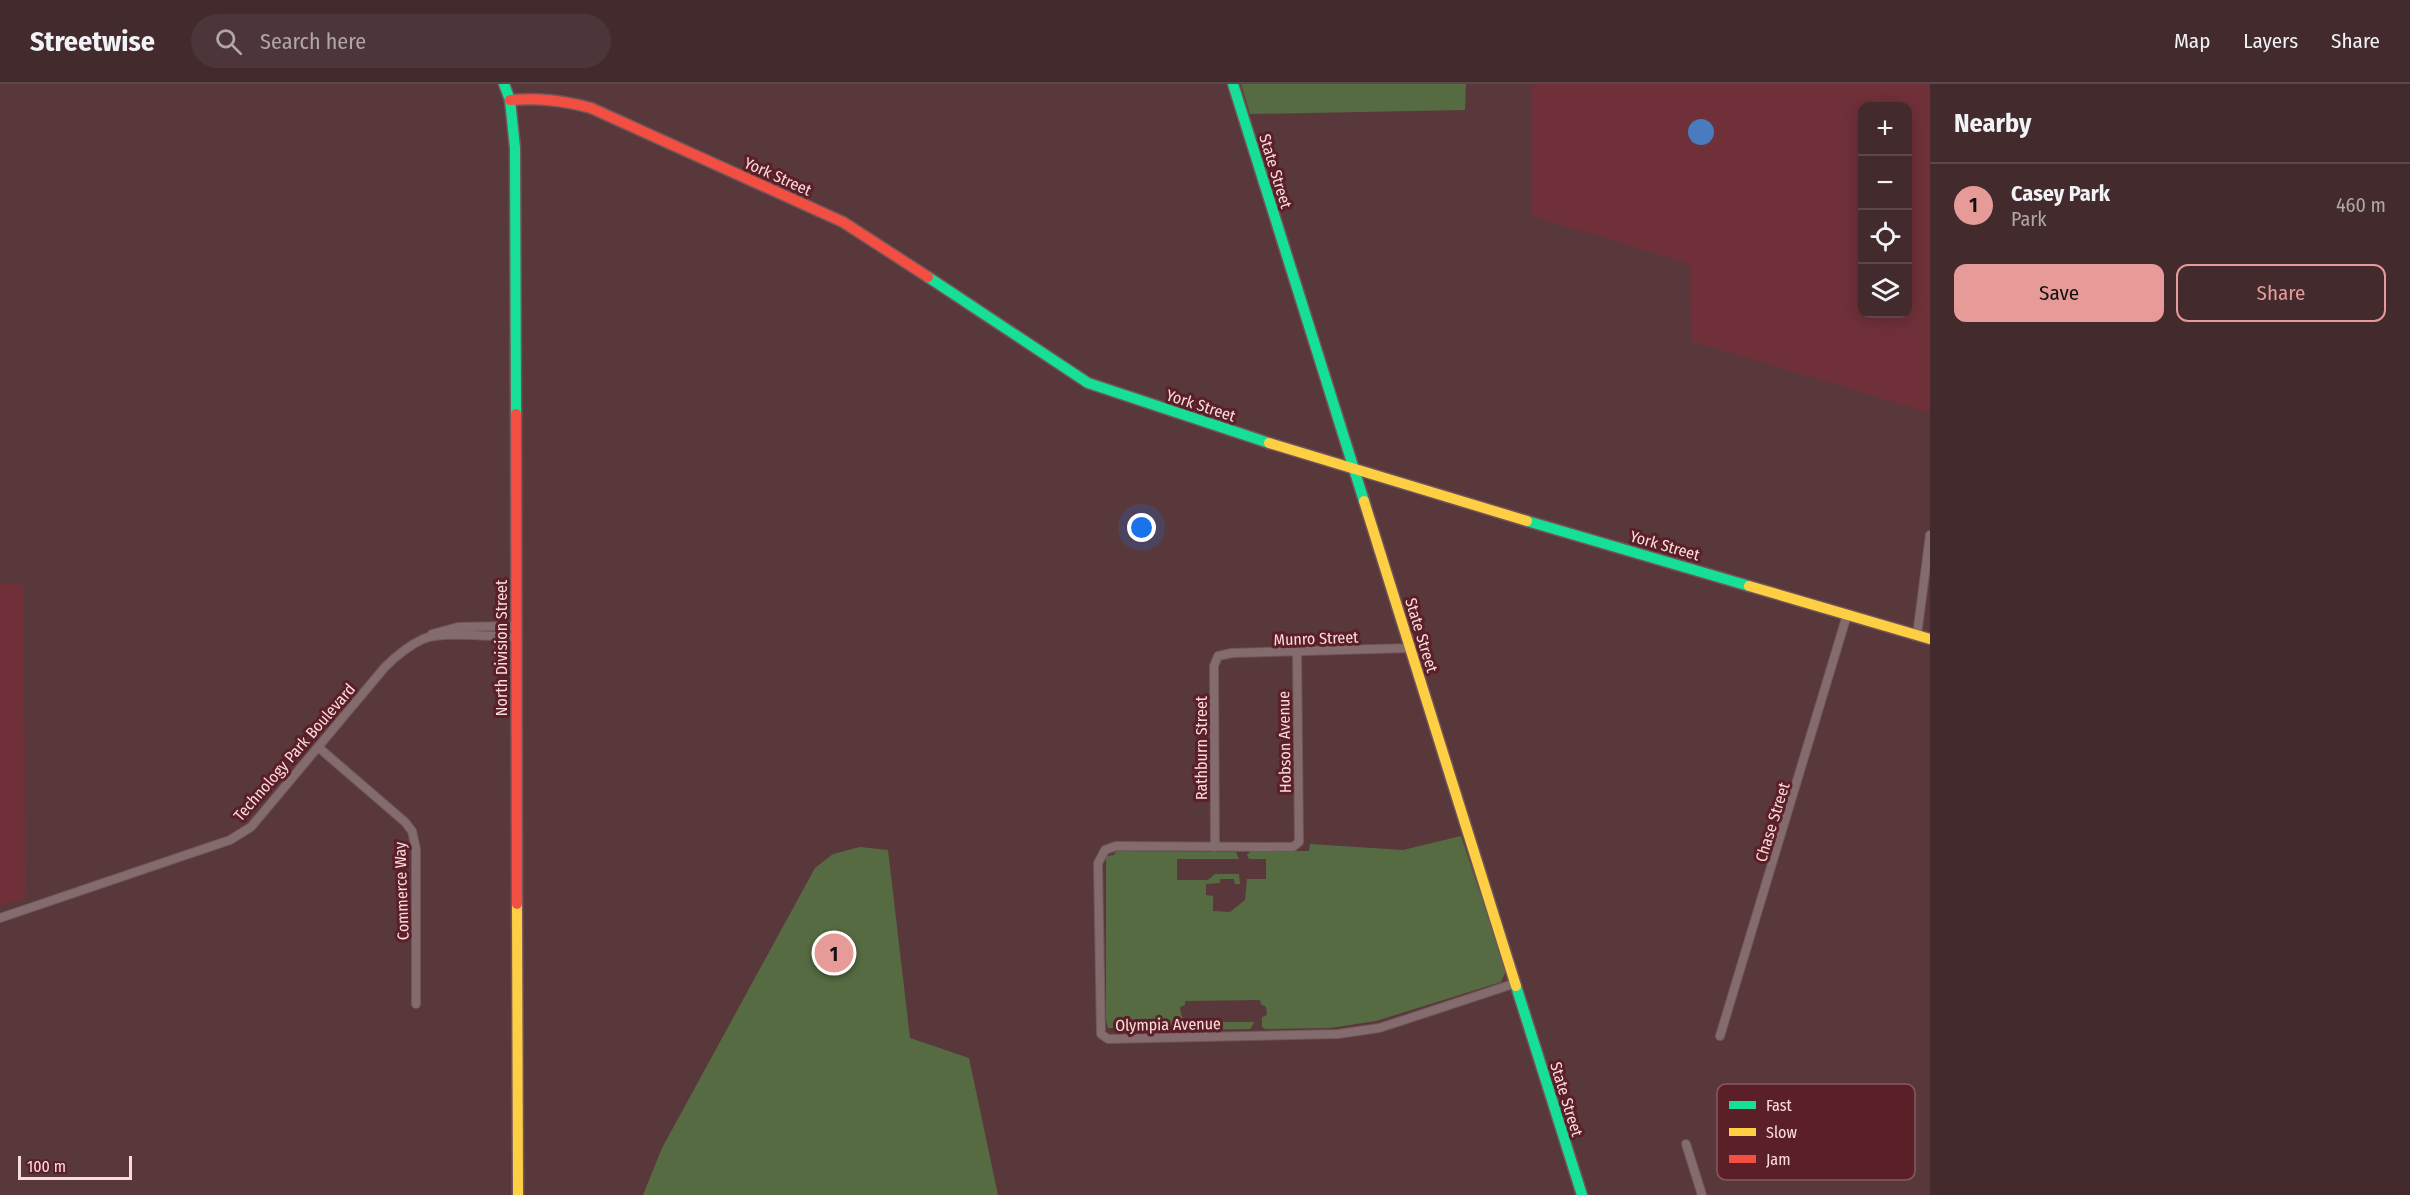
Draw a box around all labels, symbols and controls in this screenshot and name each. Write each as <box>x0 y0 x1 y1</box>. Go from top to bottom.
search box <box>191 14 611 68</box>
text: Streetwise <box>30 25 155 58</box>
icon: search <box>212 25 245 58</box>
text: Search here <box>260 28 366 55</box>
text: Map <box>2174 28 2210 54</box>
text: Layers <box>2243 28 2298 54</box>
text: Share <box>2331 28 2380 54</box>
map controls <box>1858 102 1912 318</box>
button: + <box>1858 102 1912 156</box>
text: Nearby <box>1954 108 2031 139</box>
street label: State Street <box>1255 132 1296 211</box>
street label: York Street <box>741 153 815 200</box>
button: − <box>1858 156 1912 210</box>
text: Casey Park <box>2011 180 2110 207</box>
text: 1 <box>1969 193 1978 217</box>
text: 460 m <box>2336 193 2386 217</box>
text: Park <box>2011 207 2047 231</box>
button: locate <box>1858 210 1912 264</box>
button: layers <box>1858 264 1912 318</box>
button: Save <box>1954 264 2164 322</box>
button: Share <box>2176 264 2386 322</box>
street label: York Street <box>1164 385 1239 426</box>
your location <box>1127 513 1156 542</box>
street label: York Street <box>1628 526 1703 565</box>
street label: North Division Street <box>492 579 511 716</box>
street label: State Street <box>1401 596 1442 675</box>
street label: Munro Street <box>1273 627 1360 649</box>
street label: Technology Park Boulevard <box>230 680 359 825</box>
street label: Hobson Avenue <box>1274 691 1295 793</box>
street label: Rathburn Street <box>1192 695 1211 800</box>
street label: Chase Street <box>1751 779 1794 864</box>
street label: Commerce Way <box>390 841 413 940</box>
pin: 1 <box>814 930 854 976</box>
street label: Olympia Avenue <box>1115 1014 1221 1035</box>
street label: State Street <box>1546 1060 1587 1139</box>
legend <box>1717 1084 1915 1180</box>
text: Fast <box>1766 1096 1793 1115</box>
text: Slow <box>1766 1123 1797 1142</box>
text: Jam <box>1766 1150 1791 1169</box>
scale bar <box>18 1153 132 1180</box>
text: 100 m <box>27 1157 66 1176</box>

